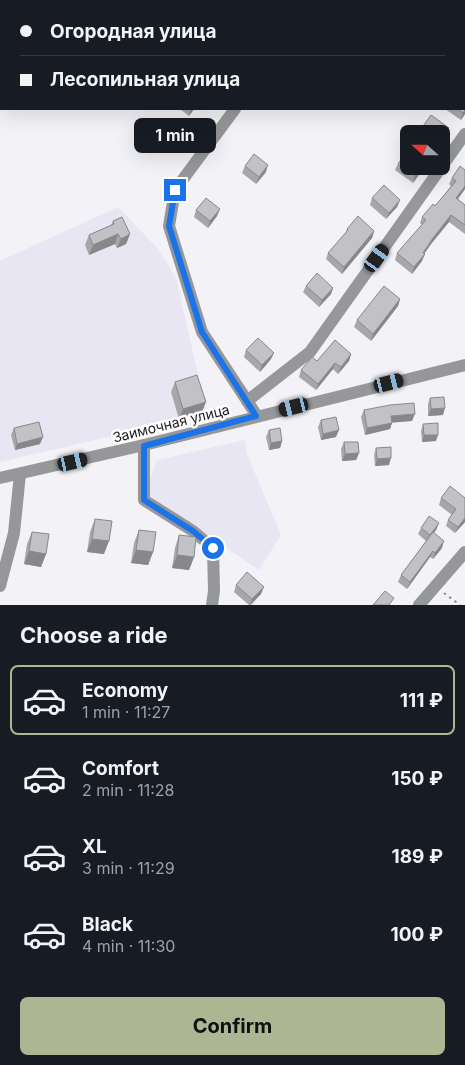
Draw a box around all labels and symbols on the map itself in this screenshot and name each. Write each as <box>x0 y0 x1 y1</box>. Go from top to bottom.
callout: 1 min <box>134 118 216 152</box>
north arrow <box>400 125 450 175</box>
route end <box>164 179 186 201</box>
car <box>362 241 391 275</box>
car <box>372 372 405 394</box>
car <box>277 396 310 418</box>
street label: Заимочная улица <box>111 400 231 446</box>
car <box>56 451 89 473</box>
route start <box>202 537 224 559</box>

